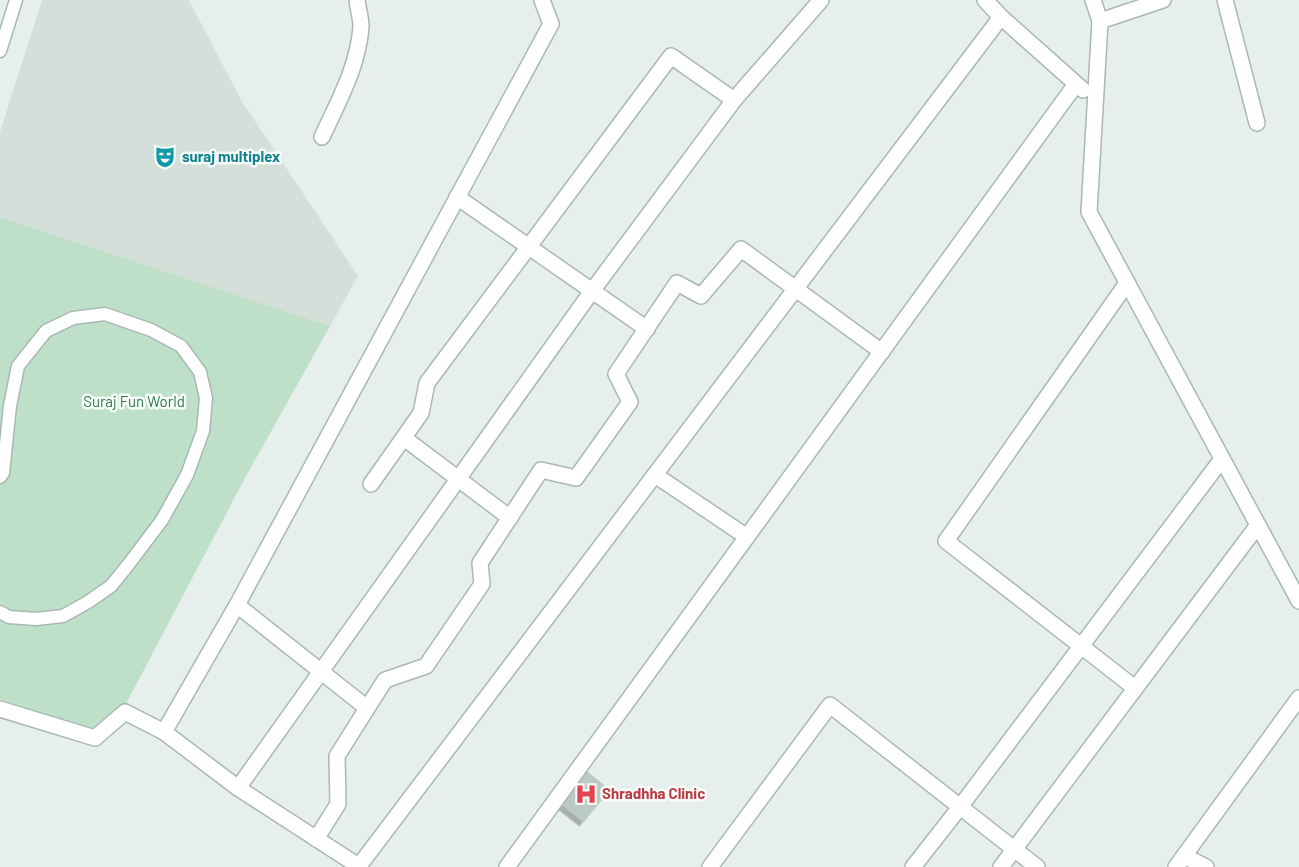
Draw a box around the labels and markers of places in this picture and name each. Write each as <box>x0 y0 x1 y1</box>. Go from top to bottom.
theatre icon: suraj multiplex <box>152 144 178 170</box>
place label: suraj multiplex <box>182 147 280 165</box>
hospital icon: Shradhha Clinic <box>573 781 599 807</box>
place label: Shradhha Clinic <box>602 784 705 802</box>

